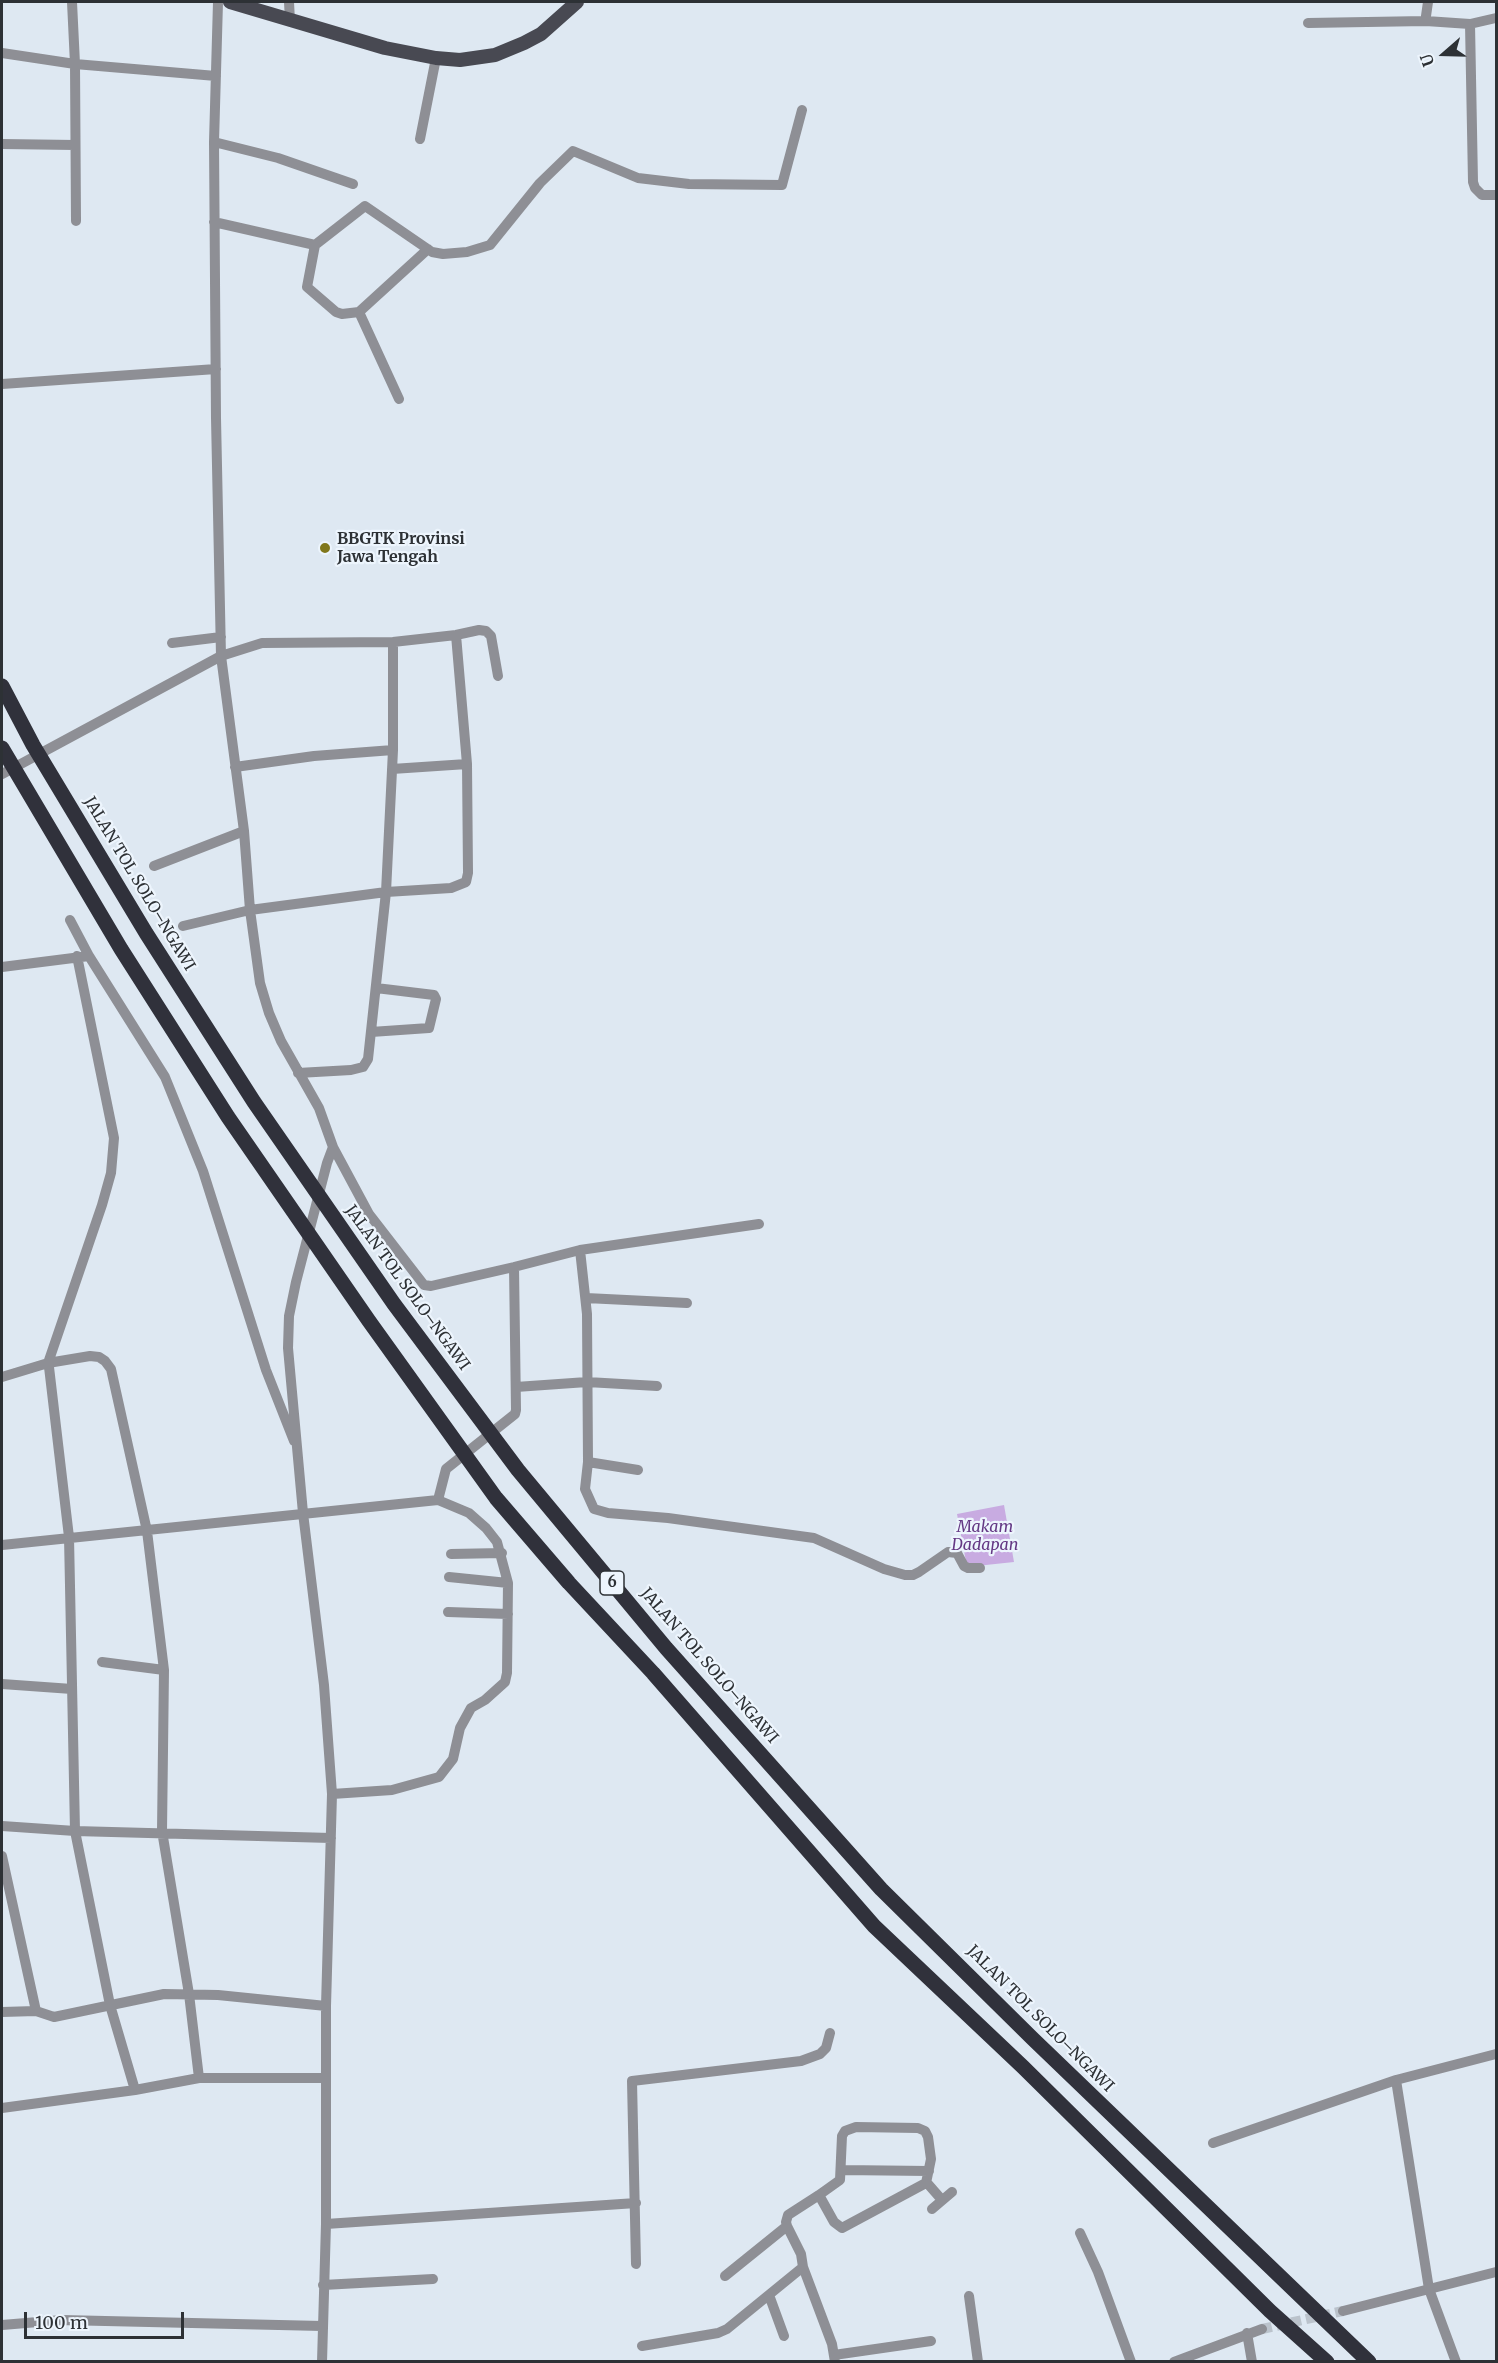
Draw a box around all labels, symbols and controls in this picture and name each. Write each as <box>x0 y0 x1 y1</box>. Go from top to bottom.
north arrow <box>1414 24 1474 84</box>
text: U <box>1416 51 1439 69</box>
place label: BBGTK Provinsi Jawa Tengah <box>337 529 465 567</box>
marker: BBGTK Provinsi Jawa Tengah <box>318 541 332 555</box>
street label: JALAN TOL SOLO–NGAWI <box>79 793 199 975</box>
street label: JALAN TOL SOLO–NGAWI <box>341 1202 473 1374</box>
park label: Makam Dadapan <box>952 1517 1018 1555</box>
road number: 6 <box>600 1571 624 1595</box>
street label: JALAN TOL SOLO–NGAWI <box>636 1584 782 1748</box>
street label: JALAN TOL SOLO–NGAWI <box>963 1942 1117 2096</box>
scale bar <box>27 2300 188 2338</box>
text: 100 m <box>35 2311 88 2334</box>

